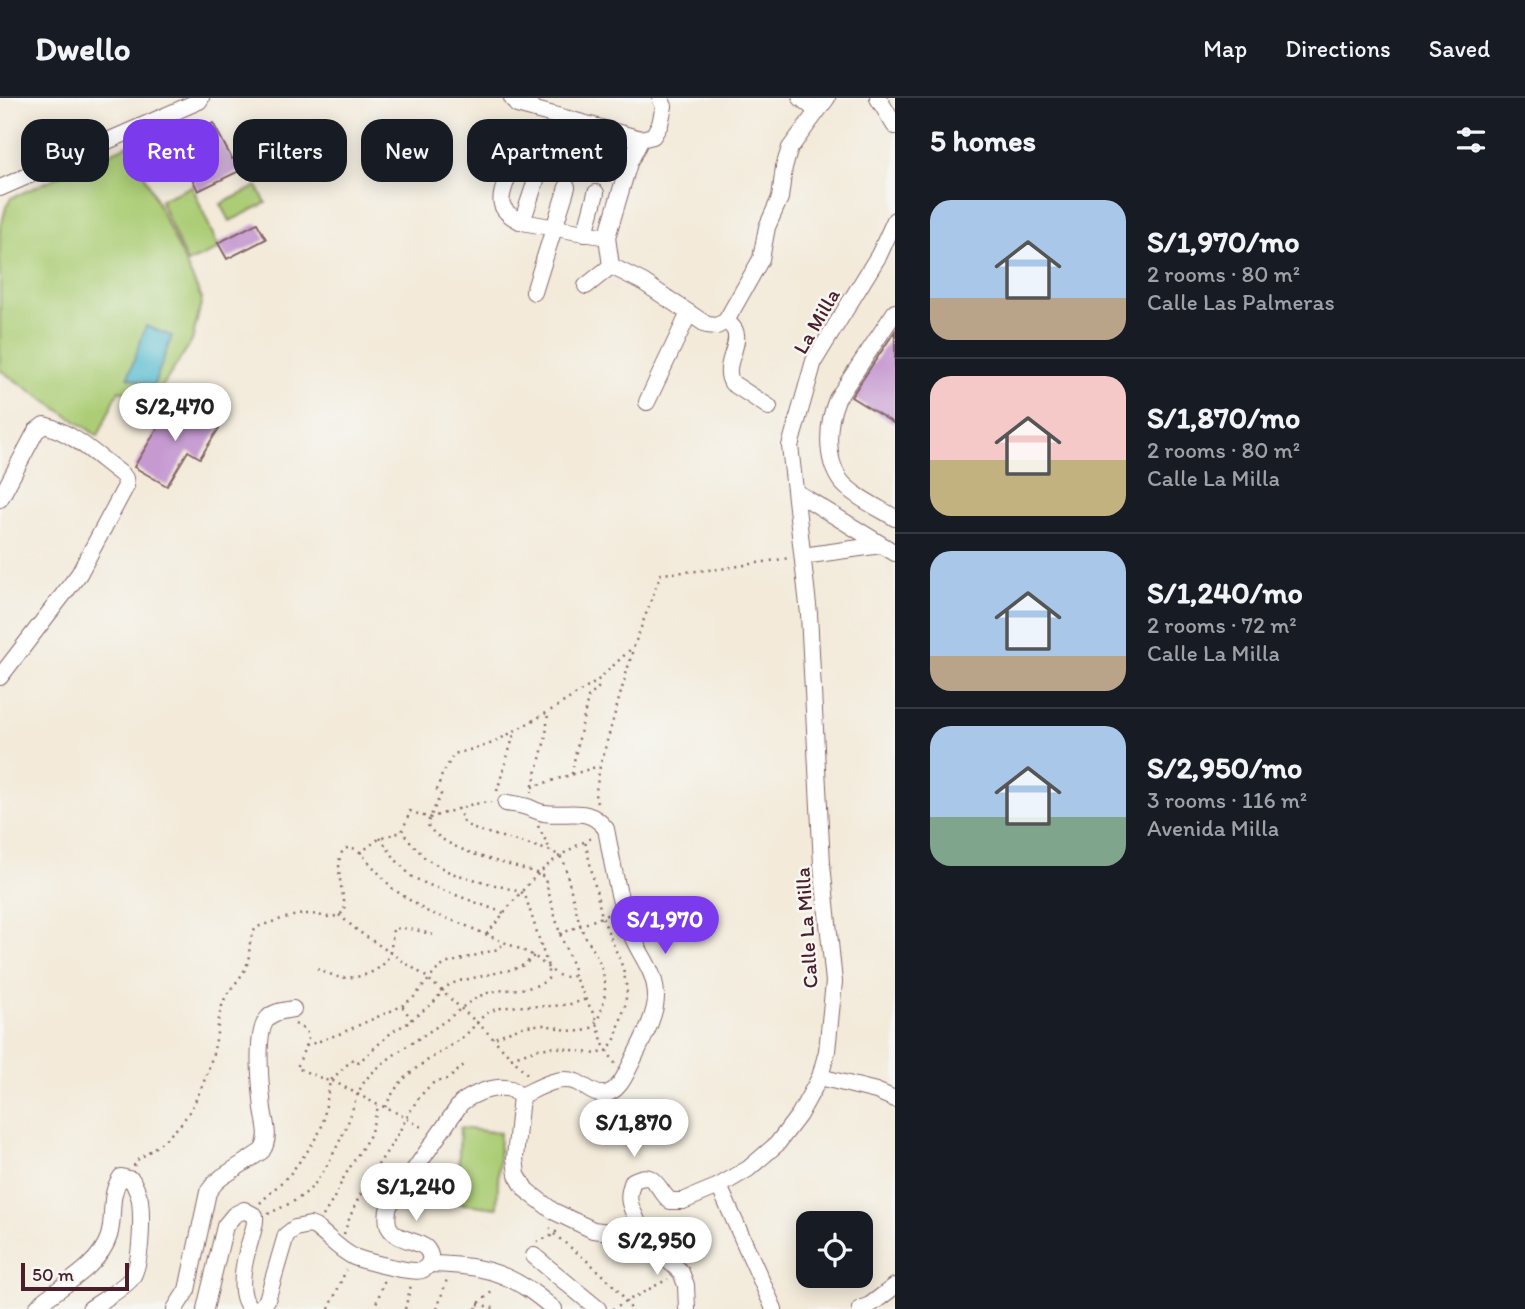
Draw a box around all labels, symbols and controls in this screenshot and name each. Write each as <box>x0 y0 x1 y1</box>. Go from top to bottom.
text: Dwello <box>35 29 131 68</box>
text: Map <box>1203 34 1247 63</box>
text: Directions <box>1285 34 1391 63</box>
text: Saved <box>1429 34 1490 63</box>
chip: Buy <box>21 119 109 182</box>
chip: Rent <box>123 119 219 182</box>
chip: Filters <box>233 119 347 182</box>
chip: New <box>361 119 453 182</box>
chip: Apartment <box>467 119 627 182</box>
icon: filters <box>1452 121 1490 159</box>
text: 5 homes <box>930 122 1036 159</box>
text: S/1,970/mo <box>1147 223 1300 260</box>
icon: home <box>986 228 1070 312</box>
text: 2 rooms · 80 m² <box>1147 260 1300 288</box>
street label: La Milla <box>787 284 845 358</box>
text: Calle Las Palmeras <box>1147 288 1335 316</box>
pin: S/2,470 <box>110 384 240 443</box>
text: S/2,470 <box>135 392 215 420</box>
text: S/1,870/mo <box>1147 399 1300 436</box>
icon: home <box>986 404 1070 488</box>
text: 2 rooms · 80 m² <box>1147 436 1300 464</box>
text: Calle La Milla <box>1147 464 1280 492</box>
text: S/1,240/mo <box>1147 574 1303 611</box>
icon: home <box>986 579 1070 663</box>
text: 2 rooms · 72 m² <box>1147 611 1297 639</box>
text: Calle La Milla <box>1147 639 1280 667</box>
text: S/2,950/mo <box>1147 749 1302 786</box>
icon: home <box>986 754 1070 838</box>
text: 3 rooms · 116 m² <box>1147 786 1307 814</box>
text: Avenida Milla <box>1147 814 1279 842</box>
street label: Calle La Milla <box>789 867 823 989</box>
pin: S/1,970 <box>600 896 730 956</box>
text: S/1,970 <box>627 905 703 933</box>
pin: S/1,870 <box>569 1100 699 1159</box>
text: S/1,870 <box>596 1108 672 1136</box>
pin: S/1,240 <box>351 1164 481 1223</box>
text: S/1,240 <box>377 1172 455 1200</box>
map controls <box>796 1211 873 1288</box>
button: locate <box>796 1211 873 1288</box>
pin: S/2,950 <box>592 1218 722 1277</box>
text: S/2,950 <box>618 1226 696 1254</box>
scale bar <box>21 1260 130 1292</box>
text: 50 m <box>32 1263 74 1286</box>

